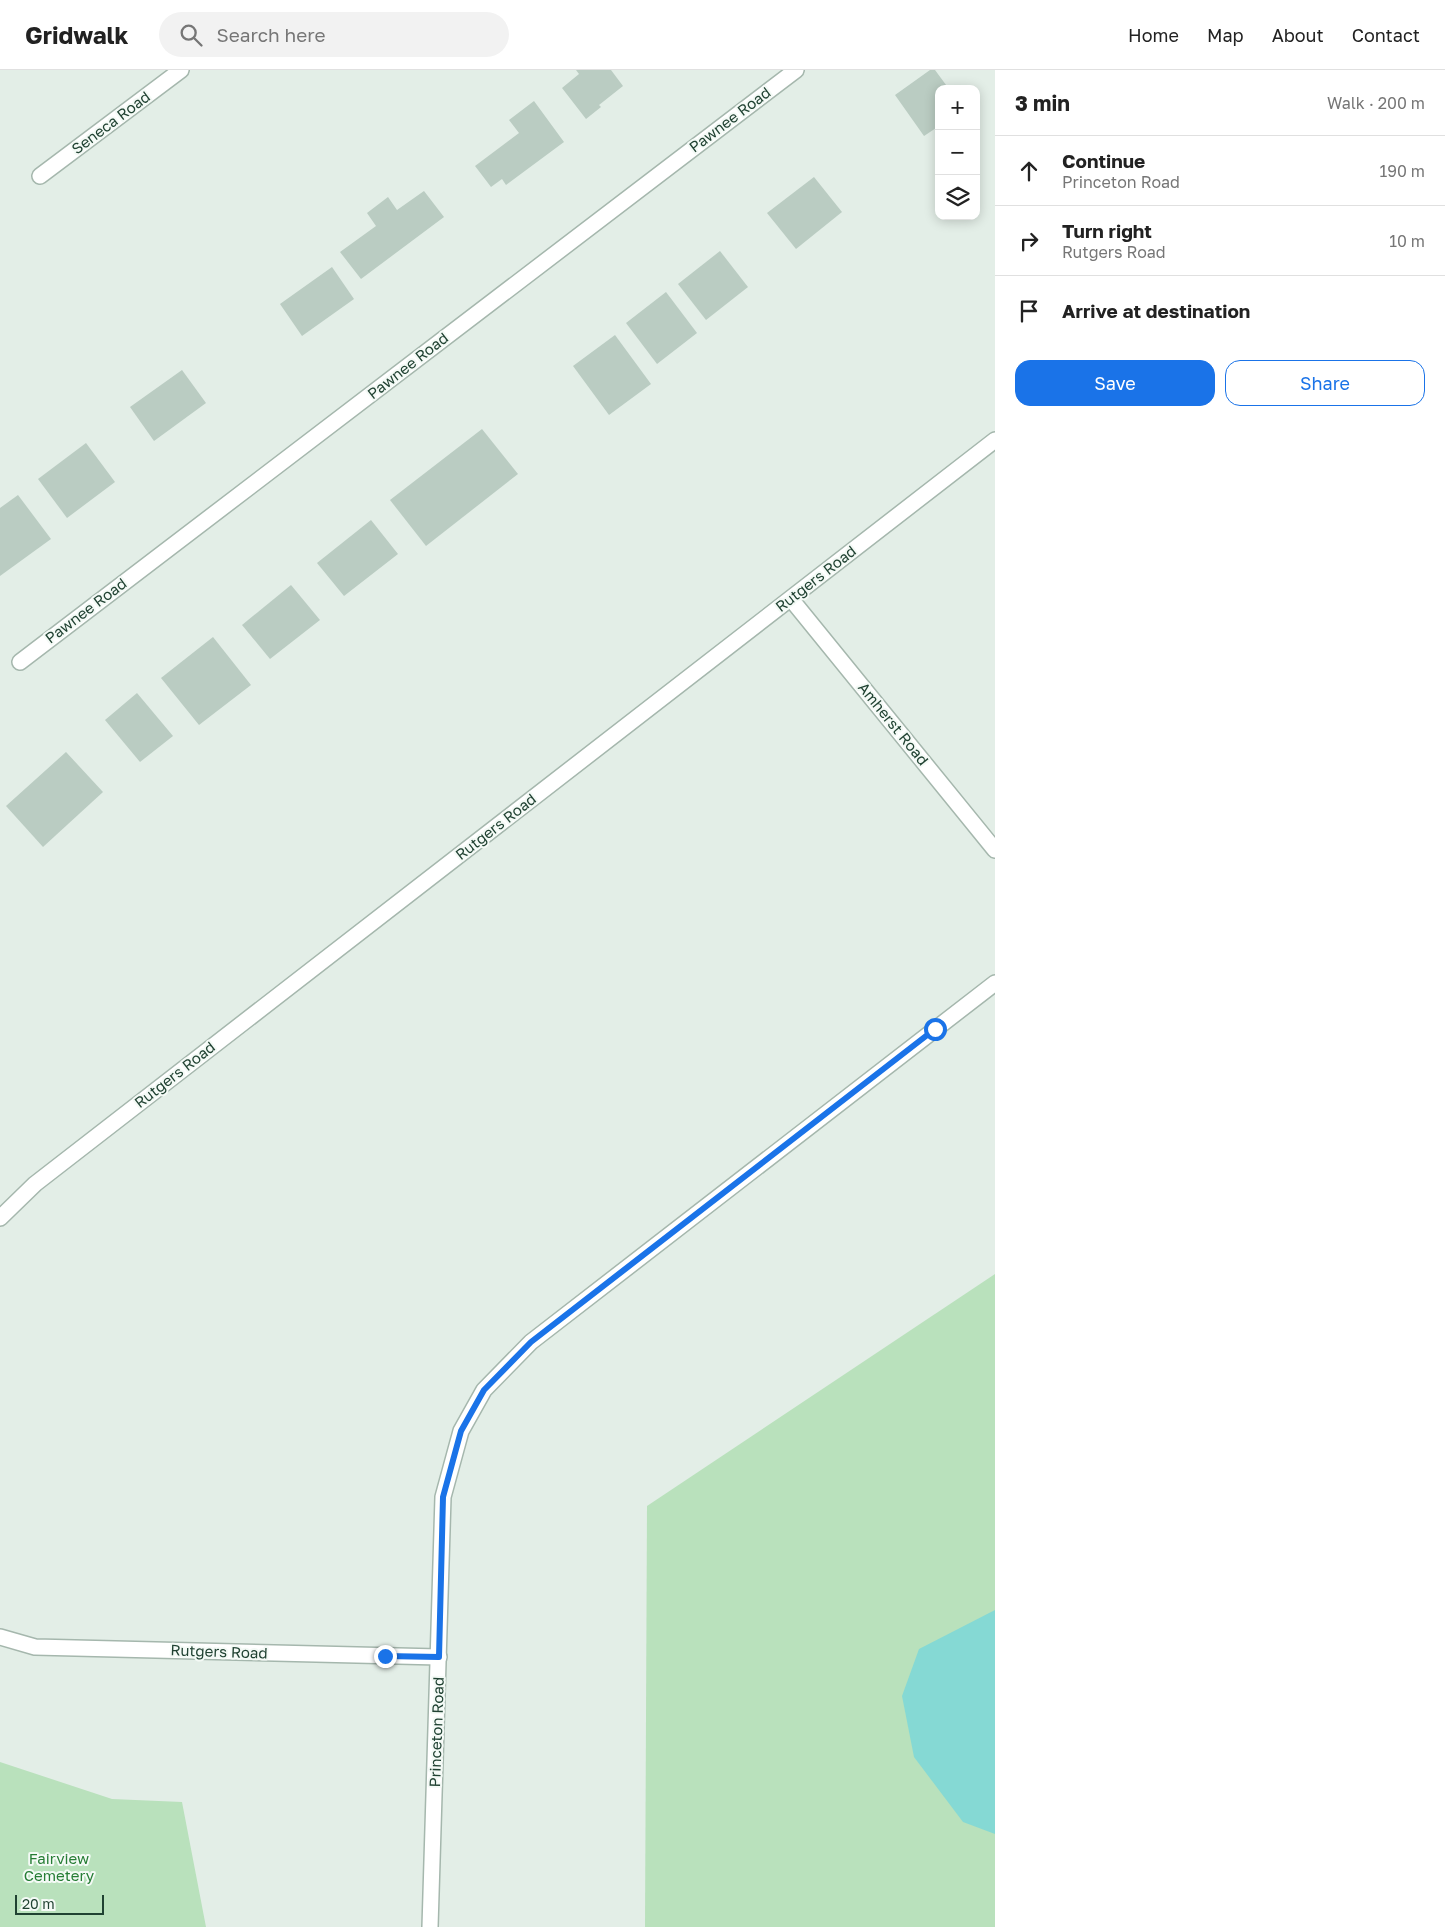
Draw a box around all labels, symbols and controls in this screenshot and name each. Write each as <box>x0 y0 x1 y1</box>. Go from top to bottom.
search box <box>159 12 509 57</box>
text: Gridwalk <box>25 20 129 49</box>
icon: search <box>177 21 205 49</box>
text: Search here <box>217 23 325 46</box>
text: Home <box>1128 24 1179 46</box>
text: Map <box>1207 24 1244 46</box>
text: About <box>1272 24 1324 46</box>
text: Contact <box>1352 24 1420 46</box>
street label: Pawnee Road <box>685 83 774 156</box>
map controls <box>935 85 980 220</box>
button: + <box>935 85 980 130</box>
street label: Seneca Road <box>68 87 153 157</box>
text: 3 min <box>1015 90 1070 116</box>
text: Walk · 200 m <box>1327 93 1425 113</box>
button: − <box>935 130 980 175</box>
text: Continue <box>1062 149 1145 172</box>
icon: ahead <box>1015 157 1043 185</box>
text: 190 m <box>1379 161 1425 181</box>
text: Princeton Road <box>1062 172 1180 192</box>
button: layers <box>935 175 980 220</box>
text: Turn right <box>1062 219 1152 242</box>
icon: right <box>1015 227 1043 255</box>
text: 10 m <box>1389 231 1425 251</box>
text: Rutgers Road <box>1062 242 1166 262</box>
icon: arrive <box>1015 297 1043 325</box>
text: Arrive at destination <box>1062 299 1250 322</box>
street label: Pawnee Road <box>364 328 451 402</box>
button: Save <box>1015 360 1215 406</box>
button: Share <box>1225 360 1425 406</box>
street label: Rutgers Road <box>772 541 859 615</box>
street label: Pawnee Road <box>41 574 130 647</box>
street label: Amherst Road <box>855 678 933 768</box>
street label: Rutgers Road <box>452 789 539 863</box>
route start <box>924 1018 947 1041</box>
street label: Rutgers Road <box>131 1037 218 1111</box>
street label: Rutgers Road <box>170 1640 268 1662</box>
route end <box>374 1645 397 1668</box>
street label: Princeton Road <box>425 1676 447 1788</box>
park label: Fairview Cemetery <box>24 1849 95 1884</box>
scale bar <box>15 1892 104 1915</box>
text: 20 m <box>22 1895 55 1912</box>

